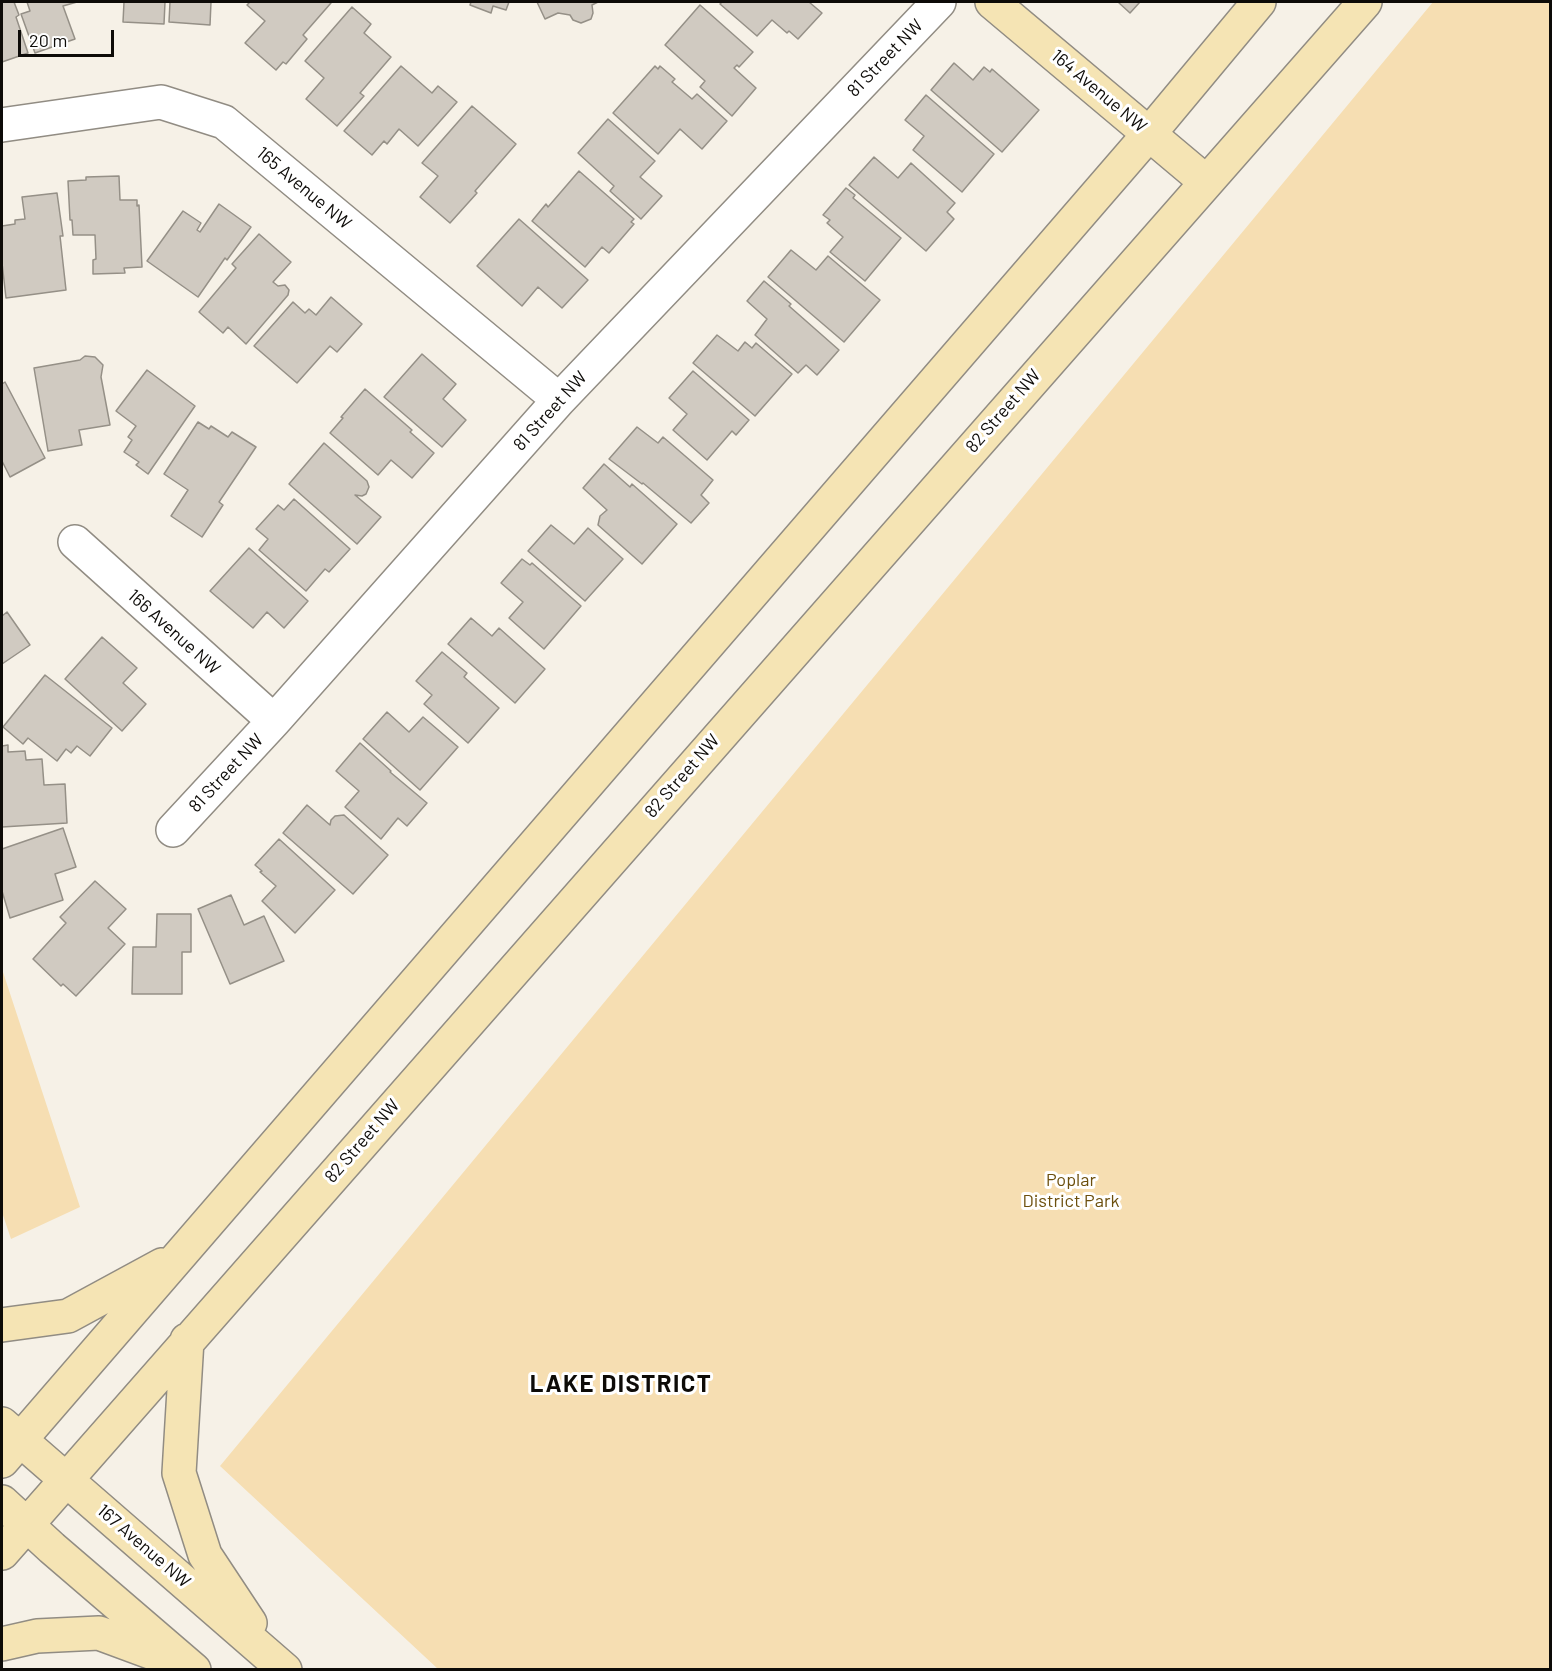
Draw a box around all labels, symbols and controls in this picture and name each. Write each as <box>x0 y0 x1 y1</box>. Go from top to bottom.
street label: 81 Street NW <box>843 15 927 101</box>
scale bar <box>21 18 117 56</box>
text: 20 m <box>29 29 67 51</box>
street label: 164 Avenue NW <box>1047 45 1151 137</box>
street label: 165 Avenue NW <box>252 142 356 234</box>
street label: 82 Street NW <box>961 365 1045 457</box>
street label: 81 Street NW <box>509 367 591 455</box>
street label: 166 Avenue NW <box>123 585 225 679</box>
street label: 81 Street NW <box>184 729 268 817</box>
street label: 82 Street NW <box>640 730 724 822</box>
street label: 82 Street NW <box>320 1095 404 1187</box>
park label: Poplar District Park <box>1023 1169 1119 1212</box>
district label: LAKE DISTRICT <box>530 1370 712 1398</box>
street label: 167 Avenue NW <box>93 1500 195 1592</box>

